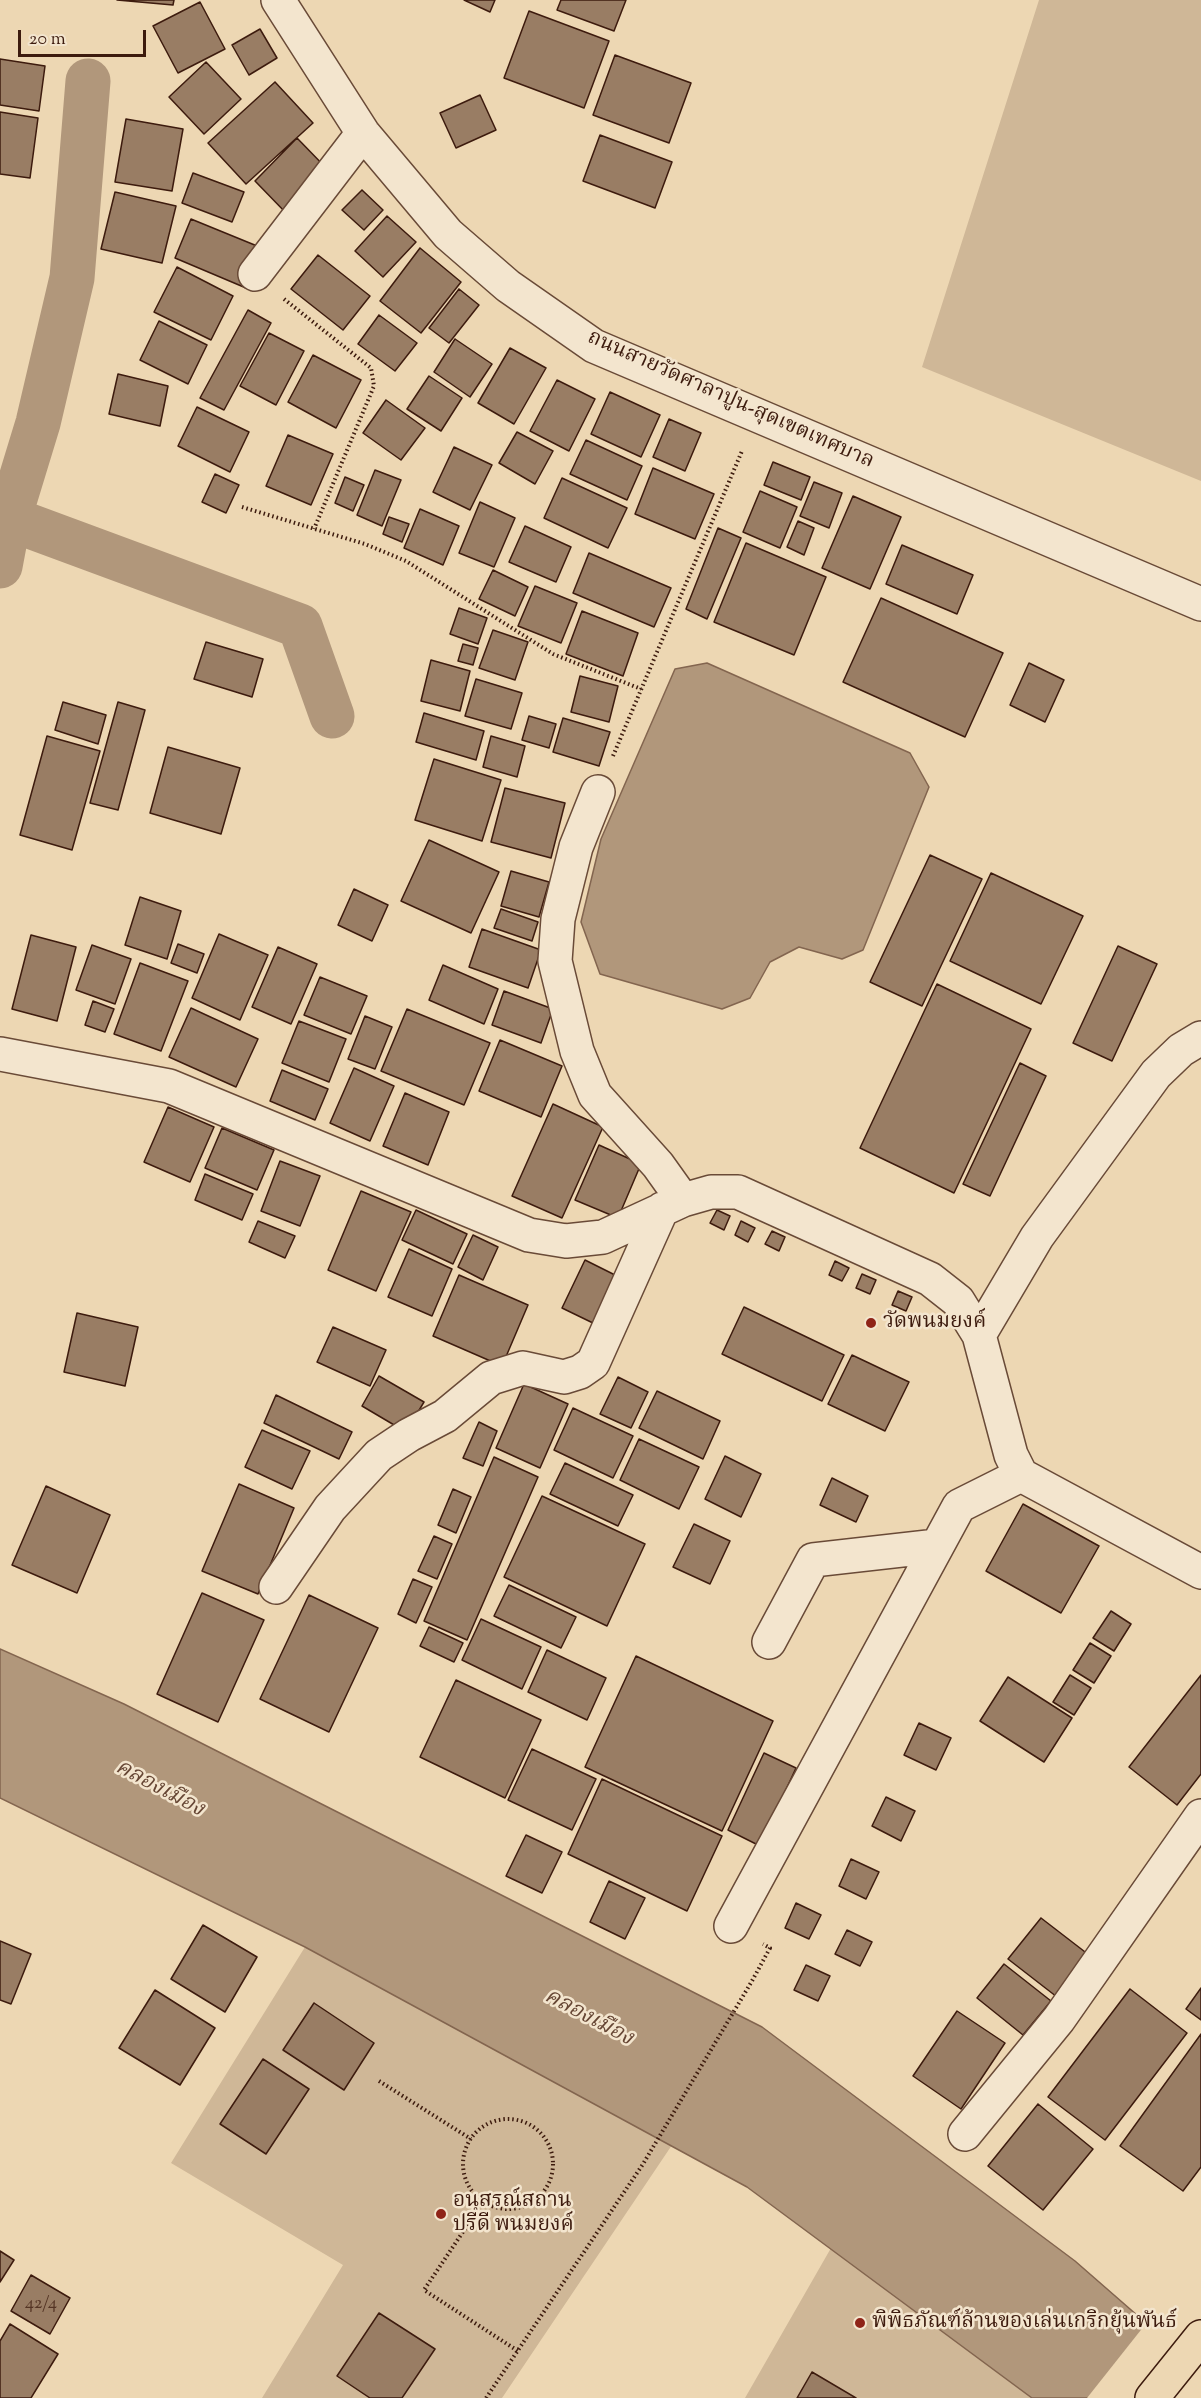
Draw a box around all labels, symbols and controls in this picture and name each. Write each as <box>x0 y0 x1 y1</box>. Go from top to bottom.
scale bar <box>21 18 148 56</box>
text: 20 m <box>29 27 66 53</box>
street label: ถนนสายวัดศาลาปูน-สุดเขตเทศบาล <box>583 326 877 476</box>
place label: วัดพนมยงค์ <box>883 1310 986 1336</box>
marker: วัดพนมยงค์ <box>864 1316 878 1330</box>
water label: คลองเมือง <box>110 1756 208 1824</box>
water label: คลองเมือง <box>539 1985 637 2053</box>
place label: อนุสรณ์สถาน ปรีดี พนมยงค์ <box>453 2189 574 2239</box>
marker: อนุสรณ์สถาน ปรีดี พนมยงค์ <box>434 2207 448 2221</box>
house number: 42/4 <box>25 2294 57 2316</box>
place label: พิพิธภัณฑ์ล้านของเล่นเกริกยุ้นพันธ์ <box>872 2310 1177 2336</box>
marker: พิพิธภัณฑ์ล้านของเล่นเกริกยุ้นพันธ์ <box>853 2316 867 2330</box>

